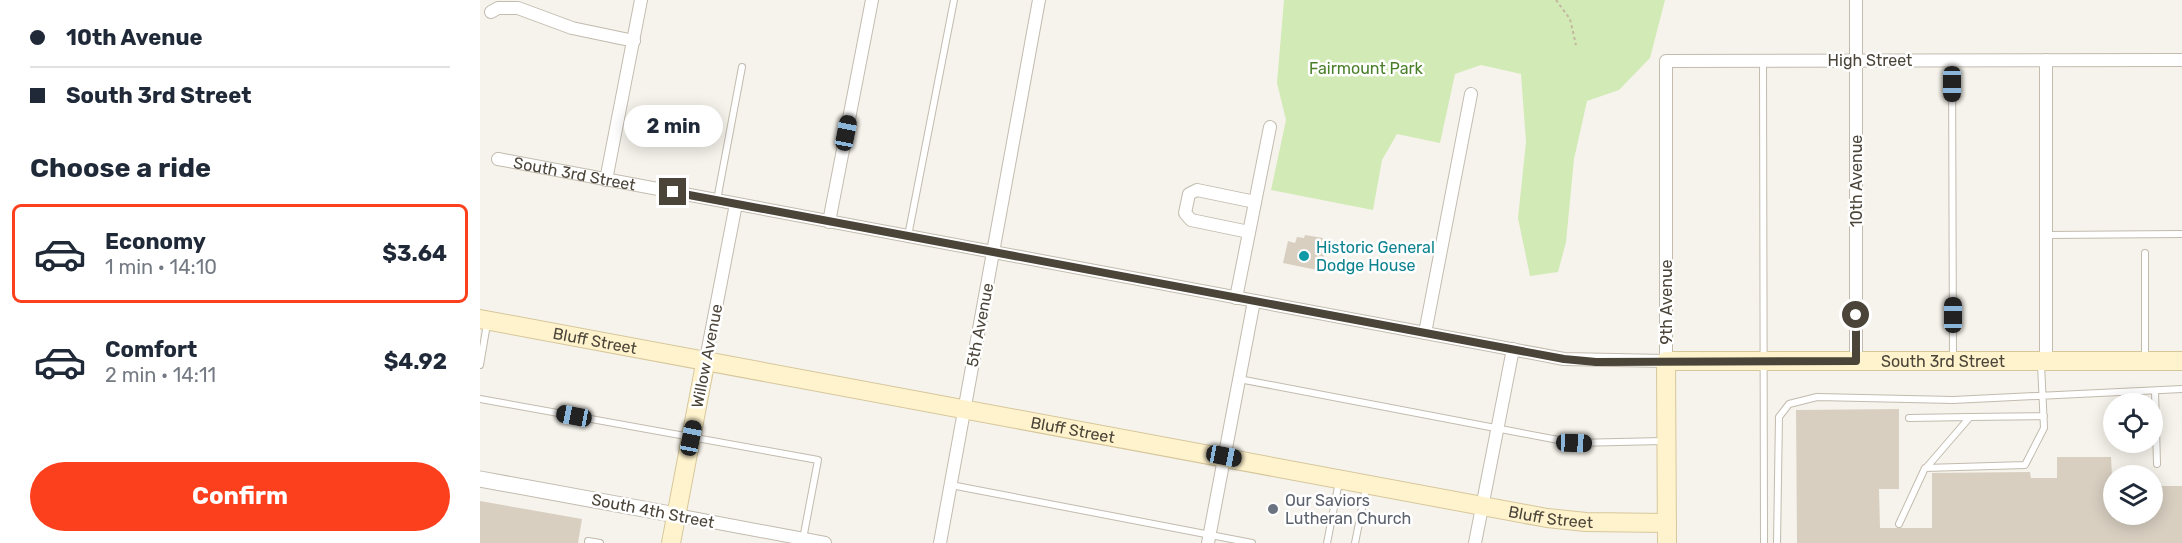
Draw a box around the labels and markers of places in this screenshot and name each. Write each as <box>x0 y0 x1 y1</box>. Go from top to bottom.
place label: Historic General Dodge House <box>1316 238 1435 275</box>
marker: Historic General Dodge House <box>1297 249 1311 263</box>
place label: Our Saviors Lutheran Church <box>1285 491 1411 528</box>
marker: Our Saviors Lutheran Church <box>1266 502 1280 516</box>

